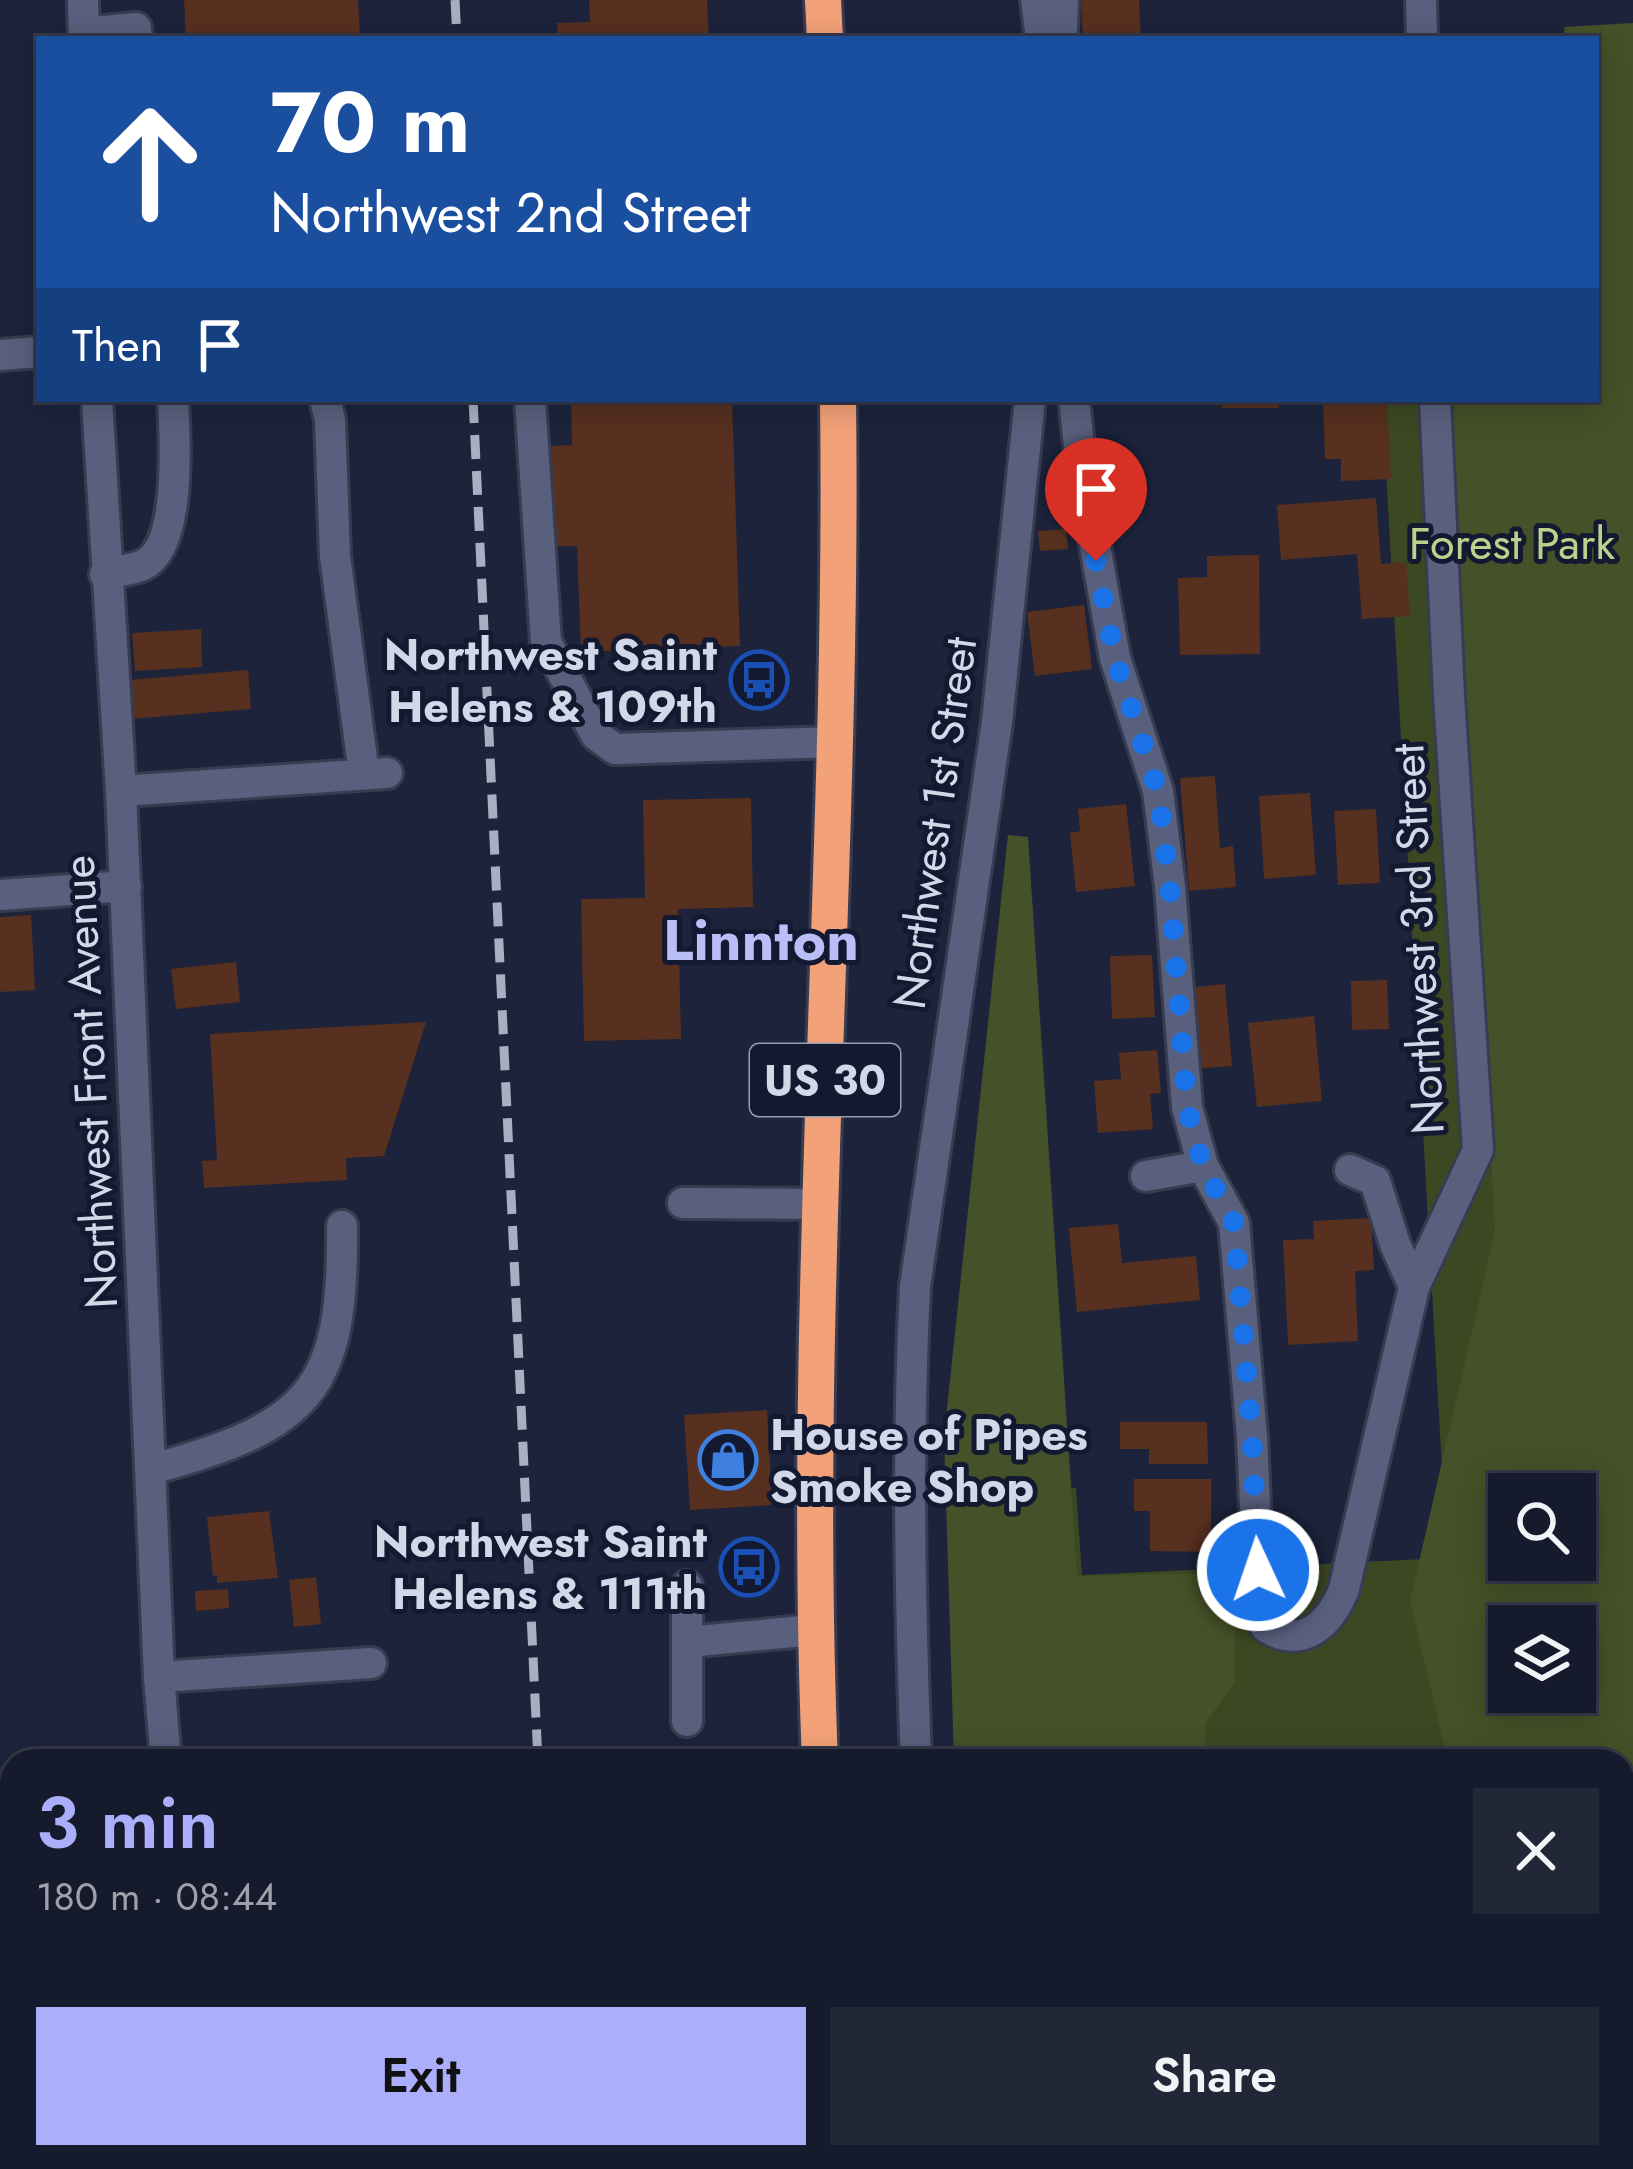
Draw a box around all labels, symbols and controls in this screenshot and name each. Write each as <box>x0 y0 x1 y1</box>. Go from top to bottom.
text: 70 m <box>270 62 470 184</box>
icon: ahead <box>72 84 228 240</box>
text: Northwest 2nd Street <box>270 174 750 252</box>
icon: arrive <box>187 312 253 378</box>
text: Then <box>72 313 163 378</box>
pin <box>1045 438 1147 561</box>
icon: arrive <box>1063 456 1129 522</box>
park label: Forest Park <box>1409 511 1615 576</box>
place label: Northwest Saint Helens & 109th <box>384 622 718 739</box>
street label: Northwest 1st Street <box>877 633 993 1013</box>
bus stop icon: Northwest Saint Helens & 109th <box>728 649 790 711</box>
street label: Northwest 3rd Street <box>1375 742 1461 1136</box>
street label: Northwest Front Avenue <box>46 854 134 1310</box>
district label: Linnton <box>663 899 859 981</box>
road number: US 30 <box>750 1044 900 1116</box>
place label: House of Pipes Smoke Shop <box>770 1402 1088 1519</box>
shop icon: House of Pipes Smoke Shop <box>697 1429 759 1491</box>
map controls <box>1488 1473 1596 1713</box>
button: search <box>1488 1473 1596 1581</box>
position arrow <box>1195 1507 1321 1633</box>
place label: Northwest Saint Helens & 111th <box>374 1509 708 1626</box>
bus stop icon: Northwest Saint Helens & 111th <box>718 1536 780 1598</box>
button: layers <box>1488 1605 1596 1713</box>
text: 3 min <box>36 1771 219 1875</box>
button: close <box>1473 1788 1599 1914</box>
text: 180 m · 08:44 <box>36 1868 277 1925</box>
button: Exit <box>36 2007 806 2145</box>
button: Share <box>830 2007 1599 2145</box>

